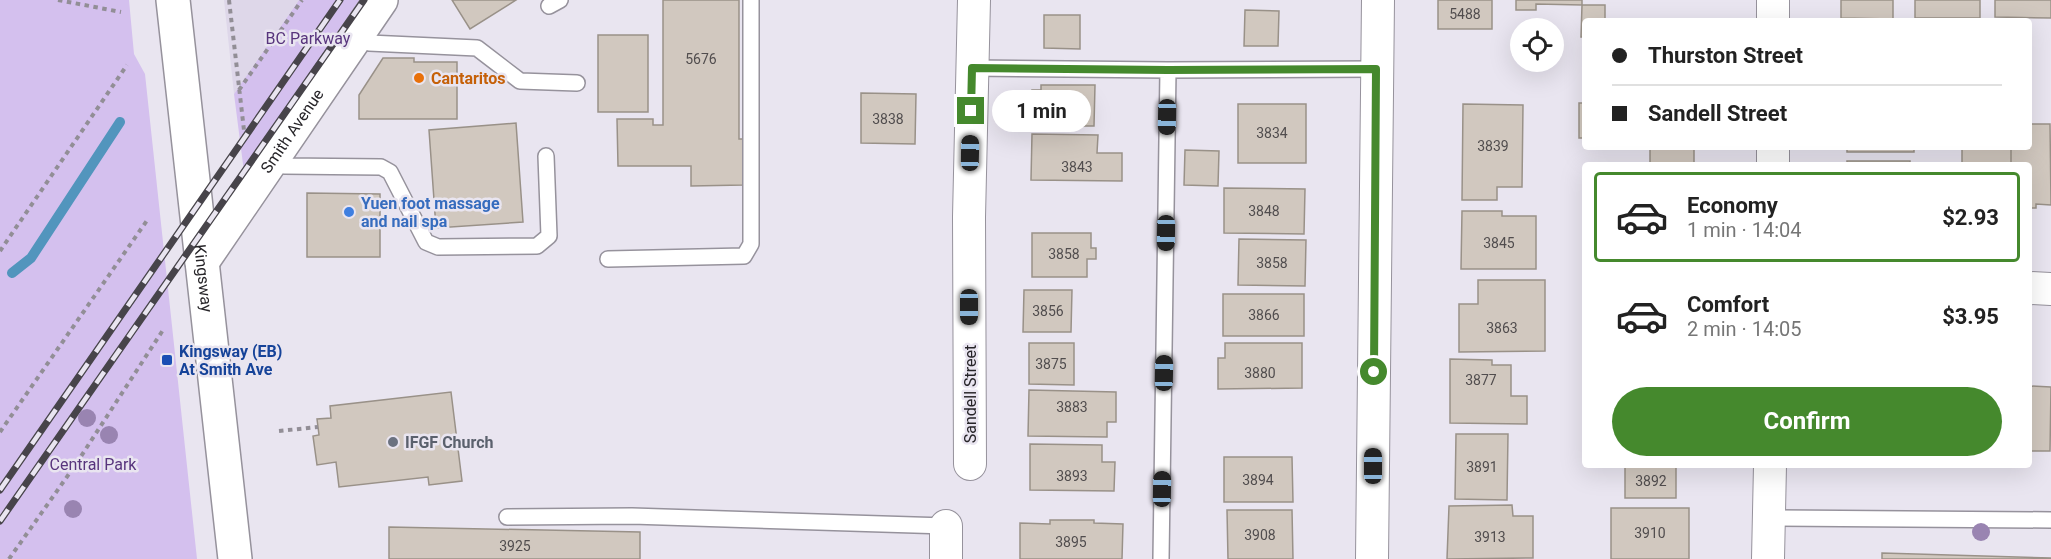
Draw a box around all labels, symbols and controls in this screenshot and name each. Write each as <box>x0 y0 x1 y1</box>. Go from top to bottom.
house number: 5488 <box>1449 6 1481 22</box>
map controls <box>1510 18 1564 72</box>
button: locate <box>1510 18 1564 72</box>
park label: BC Parkway <box>266 29 351 48</box>
text: Thurston Street <box>1648 43 1803 68</box>
house number: 5676 <box>685 51 717 67</box>
place label: Cantaritos <box>431 69 506 88</box>
marker: Cantaritos <box>412 71 426 85</box>
street label: Smith Avenue <box>257 85 328 177</box>
callout: 1 min <box>992 90 1091 132</box>
route end <box>957 97 984 124</box>
text: 1 min <box>1016 99 1067 123</box>
car <box>1158 99 1176 135</box>
text: Sandell Street <box>1648 101 1787 126</box>
house number: 3838 <box>872 111 904 127</box>
house number: 3834 <box>1256 125 1288 141</box>
car <box>961 135 979 171</box>
house number: 3839 <box>1477 138 1509 154</box>
house number: 3843 <box>1061 159 1093 175</box>
icon: car <box>1615 190 1669 244</box>
text: Economy <box>1687 193 1778 218</box>
place label: Yuen foot massage and nail spa <box>361 194 500 231</box>
house number: 3848 <box>1248 203 1280 219</box>
marker: Yuen foot massage and nail spa <box>342 205 356 219</box>
text: $2.93 <box>1942 205 1999 230</box>
car <box>1157 215 1175 251</box>
text: 1 min · 14:04 <box>1687 218 1802 242</box>
house number: 3845 <box>1483 235 1515 251</box>
street label: Kingsway <box>190 243 217 314</box>
house number: 3858 <box>1048 246 1080 262</box>
house number: 3858 <box>1256 255 1288 271</box>
car <box>960 289 978 325</box>
icon: car <box>1615 289 1669 343</box>
text: Comfort <box>1687 292 1769 317</box>
house number: 3856 <box>1032 303 1064 319</box>
text: $3.95 <box>1942 304 1999 329</box>
house number: 3866 <box>1248 307 1280 323</box>
text: 2 min · 14:05 <box>1687 317 1802 341</box>
house number: 3863 <box>1486 320 1518 336</box>
place label: Kingsway (EB) At Smith Ave <box>179 342 282 379</box>
street label: Sandell Street <box>961 345 980 443</box>
marker: Kingsway (EB) At Smith Ave <box>160 353 174 367</box>
car <box>1155 355 1173 391</box>
house number: 3875 <box>1035 356 1067 372</box>
route start <box>1360 358 1387 385</box>
house number: 3880 <box>1244 365 1276 381</box>
house number: 3877 <box>1465 372 1497 388</box>
button: Confirm <box>1612 387 2002 456</box>
house number: 3883 <box>1056 399 1088 415</box>
place label: IFGF Church <box>405 433 494 452</box>
marker: IFGF Church <box>386 435 400 449</box>
car <box>1364 448 1382 484</box>
park label: Central Park <box>50 455 137 474</box>
house number: 3891 <box>1466 459 1498 475</box>
house number: 3893 <box>1056 468 1088 484</box>
car <box>1153 471 1171 507</box>
house number: 3894 <box>1242 472 1274 488</box>
house number: 3892 <box>1635 473 1667 489</box>
house number: 3910 <box>1634 525 1666 541</box>
house number: 3908 <box>1244 527 1276 543</box>
house number: 3913 <box>1474 529 1506 545</box>
house number: 3895 <box>1055 534 1087 550</box>
house number: 3925 <box>499 538 531 554</box>

